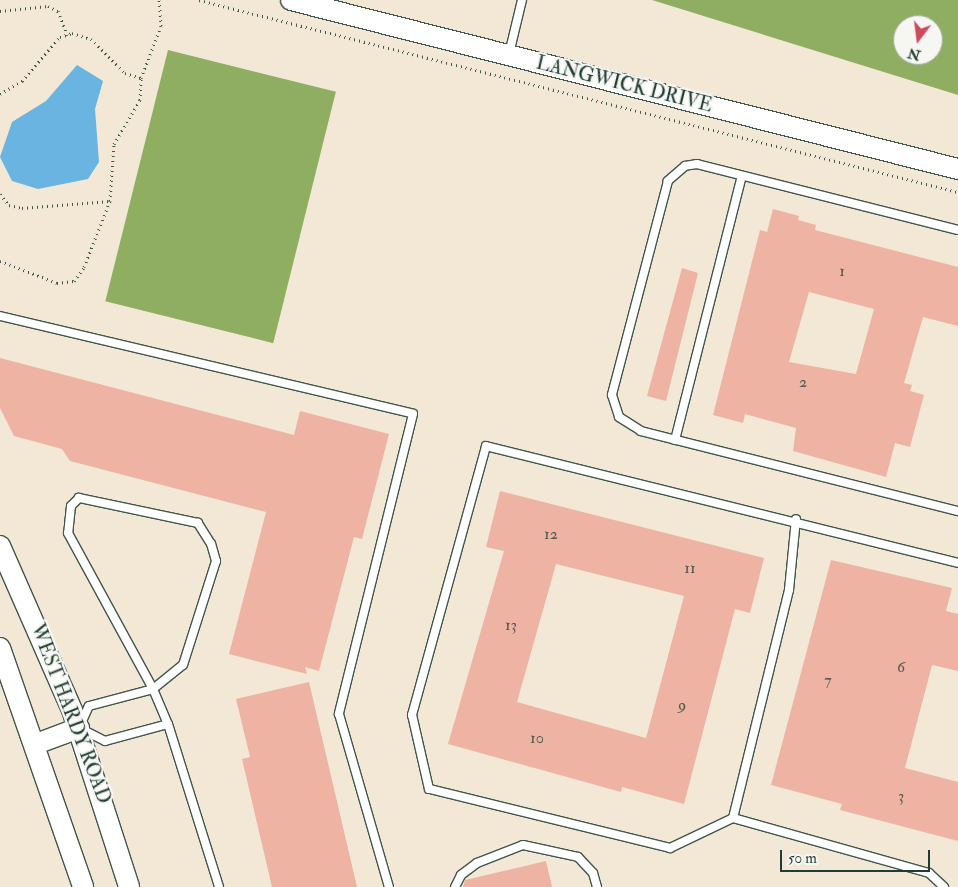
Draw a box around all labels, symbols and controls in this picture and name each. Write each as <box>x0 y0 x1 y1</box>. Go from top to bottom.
north arrow <box>893 15 943 65</box>
text: N <box>906 44 923 64</box>
street label: LANGWICK DRIVE <box>534 52 714 118</box>
house number: 1 <box>839 261 845 281</box>
house number: 2 <box>799 372 807 392</box>
house number: 12 <box>544 524 558 544</box>
house number: 11 <box>684 558 696 578</box>
house number: 13 <box>505 615 517 635</box>
street label: WEST HARDY ROAD <box>25 621 115 807</box>
house number: 6 <box>897 657 905 677</box>
house number: 7 <box>824 670 832 690</box>
house number: 9 <box>678 695 686 715</box>
house number: 10 <box>530 728 544 748</box>
house number: 3 <box>898 786 904 806</box>
scale bar <box>783 840 933 872</box>
text: 50 m <box>788 849 817 868</box>

